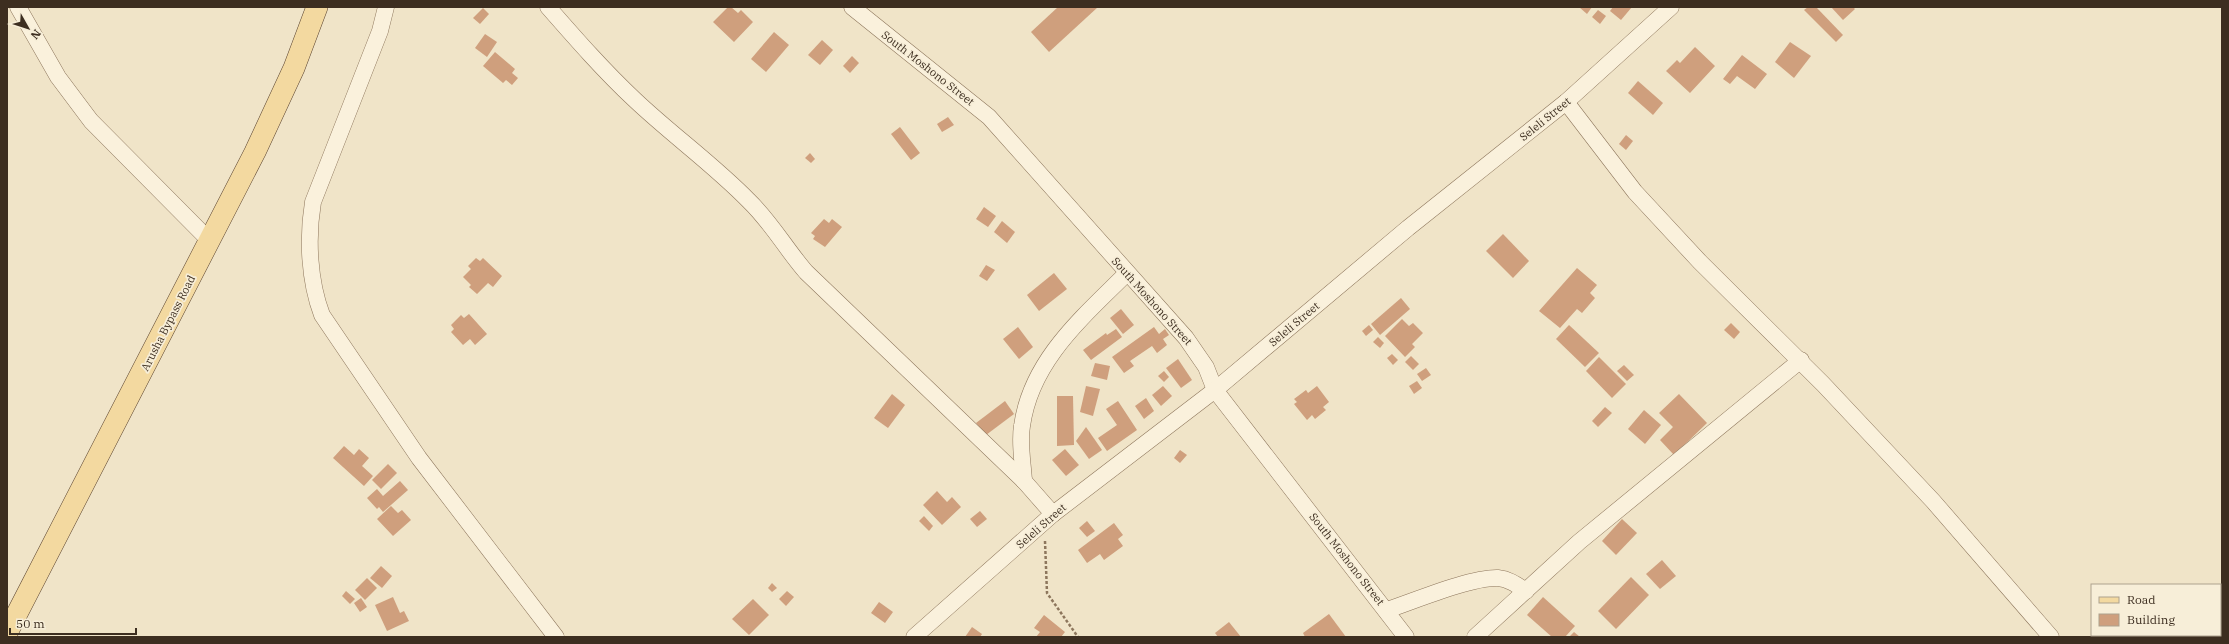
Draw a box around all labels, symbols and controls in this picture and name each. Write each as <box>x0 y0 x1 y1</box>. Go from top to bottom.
north arrow <box>8 8 48 48</box>
text: N <box>27 27 44 42</box>
street label: South Moshono Street <box>879 27 977 109</box>
street label: Seleli Street <box>1517 94 1573 144</box>
street label: South Moshono Street <box>1109 254 1195 348</box>
street label: Arusha Bypass Road <box>138 272 198 373</box>
street label: Seleli Street <box>1266 299 1322 349</box>
street label: Seleli Street <box>1013 500 1069 552</box>
street label: South Moshono Street <box>1306 510 1388 608</box>
legend <box>2091 584 2221 636</box>
text: Road <box>2127 592 2156 607</box>
scale bar <box>10 610 136 636</box>
text: Building <box>2127 612 2175 627</box>
text: 50 m <box>16 616 45 631</box>

